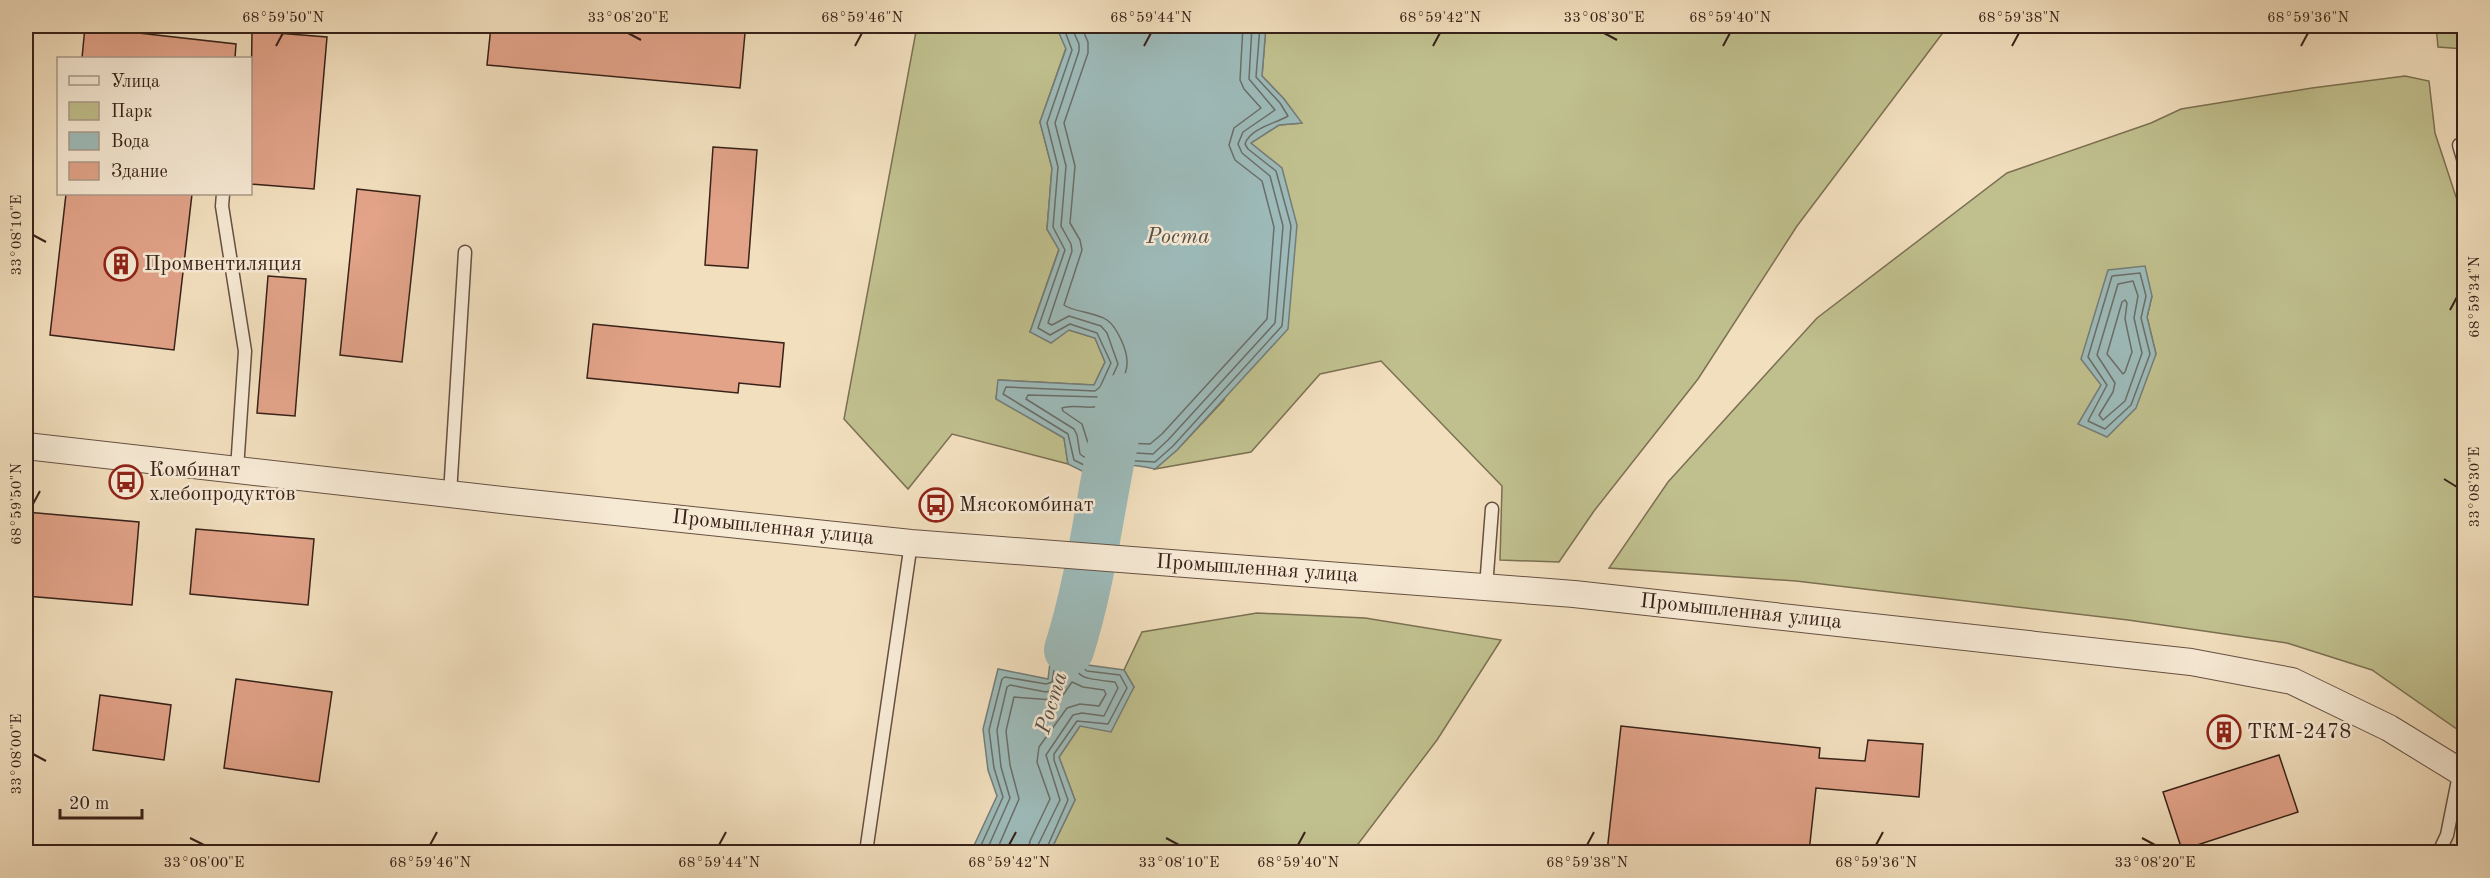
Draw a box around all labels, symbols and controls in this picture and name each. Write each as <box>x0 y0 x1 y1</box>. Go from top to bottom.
text: 68°59'50"N <box>242 11 324 26</box>
text: 33°08'20"E <box>588 11 668 26</box>
text: 68°59'46"N <box>821 11 903 26</box>
text: 68°59'44"N <box>1110 11 1192 26</box>
text: 68°59'42"N <box>1399 11 1481 26</box>
text: 33°08'30"E <box>1564 11 1644 26</box>
text: 68°59'40"N <box>1689 11 1771 26</box>
text: 68°59'38"N <box>1978 11 2060 26</box>
text: 68°59'36"N <box>2267 11 2349 26</box>
legend <box>57 57 252 195</box>
text: Улица <box>111 73 160 91</box>
text: Парк <box>111 103 152 121</box>
text: Вода <box>111 133 150 151</box>
text: Здание <box>111 163 168 181</box>
text: 33°08'10"E <box>10 195 25 275</box>
water label: Роста <box>1145 226 1210 248</box>
building icon: Промвентиляция <box>103 246 139 282</box>
place label: Промвентиляция <box>144 254 302 275</box>
text: 68°59'34"N <box>2468 256 2483 338</box>
text: 33°08'30"E <box>2468 447 2483 527</box>
place label: Комбинат хлебопродуктов <box>149 460 296 505</box>
text: 68°59'50"N <box>10 463 25 545</box>
bus stop icon: Комбинат хлебопродуктов <box>108 464 144 500</box>
bus stop icon: Мясокомбинат <box>918 487 954 523</box>
place label: Мясокомбинат <box>959 495 1094 516</box>
street label: Промышленная улица <box>671 507 875 549</box>
street label: Промышленная улица <box>1155 551 1359 587</box>
street label: Промышленная улица <box>1639 591 1843 633</box>
water label: Роста <box>1032 669 1072 737</box>
text: 33°08'00"E <box>10 714 25 794</box>
building icon: ТКМ-2478 <box>2206 714 2242 750</box>
place label: ТКМ-2478 <box>2247 722 2351 743</box>
scale bar <box>60 782 142 820</box>
text: 20 m <box>69 795 109 813</box>
text: 33°08'00"E <box>164 856 244 871</box>
text: 68°59'46"N <box>389 856 471 871</box>
text: 68°59'44"N <box>678 856 760 871</box>
text: 68°59'42"N <box>968 856 1050 871</box>
text: 33°08'10"E <box>1139 856 1219 871</box>
text: 68°59'40"N <box>1257 856 1339 871</box>
text: 68°59'38"N <box>1546 856 1628 871</box>
text: 68°59'36"N <box>1835 856 1917 871</box>
text: 33°08'20"E <box>2115 856 2195 871</box>

